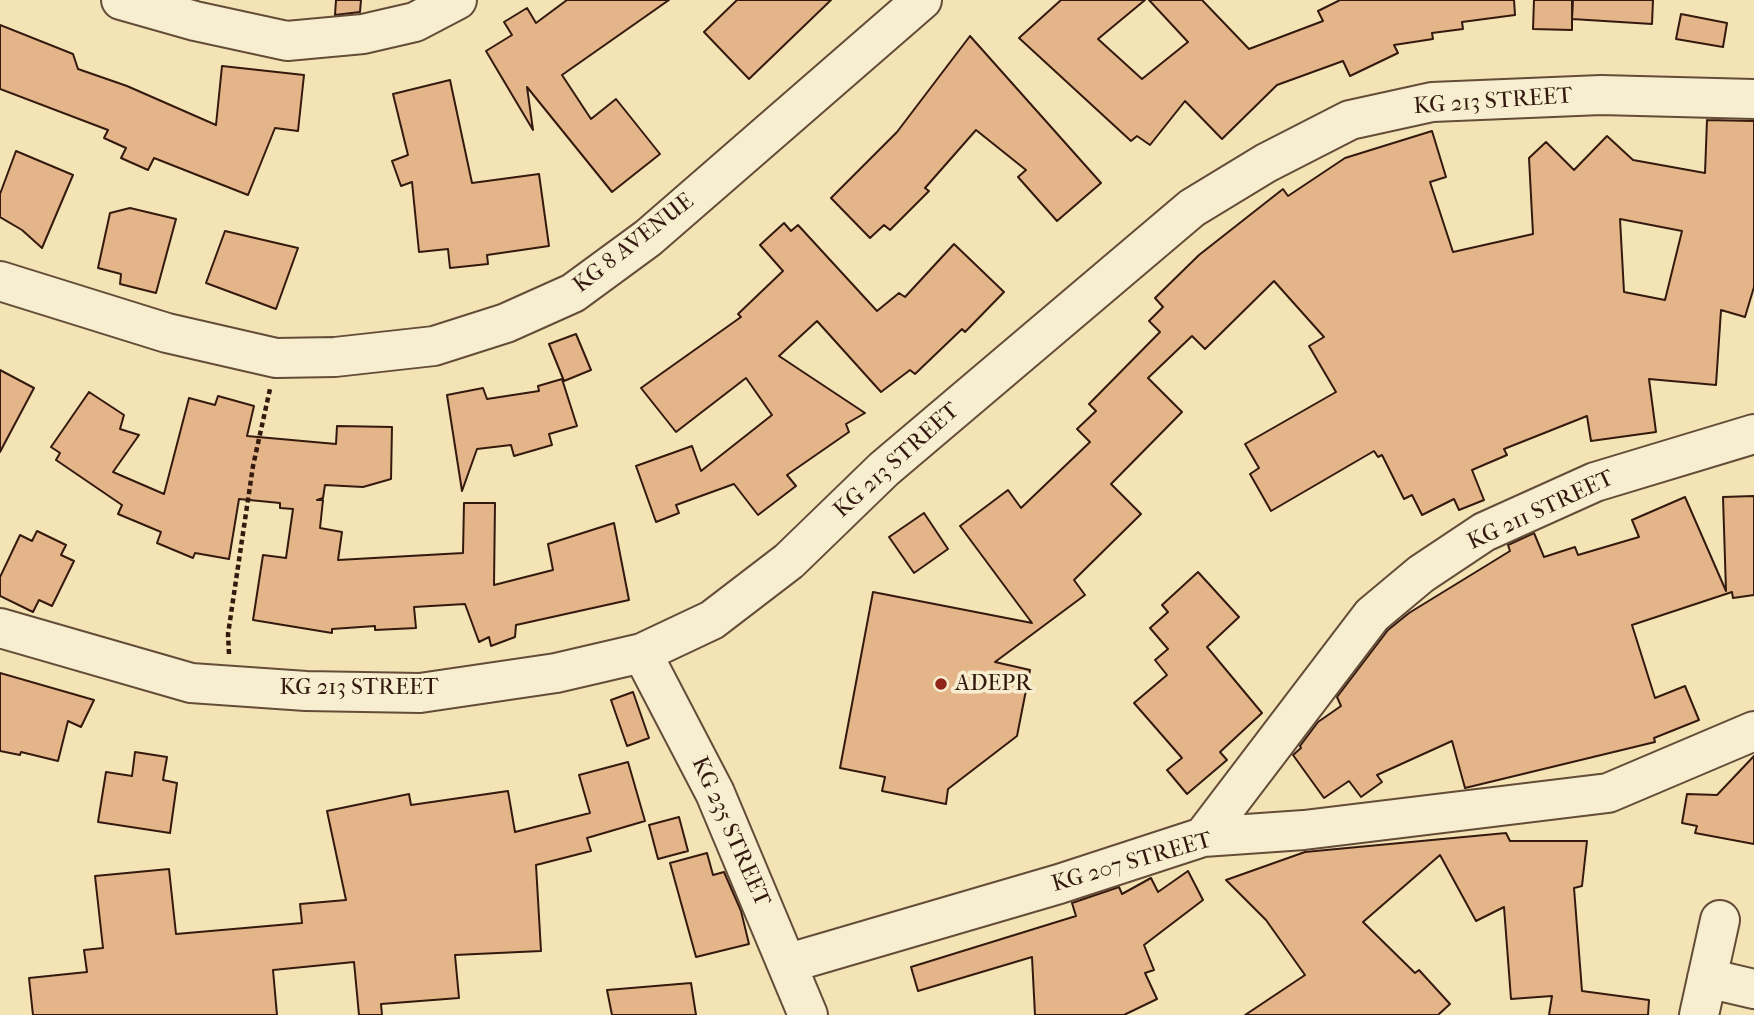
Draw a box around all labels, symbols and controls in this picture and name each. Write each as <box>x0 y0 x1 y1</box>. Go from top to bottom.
street label: KG 213 STREET <box>1413 83 1573 121</box>
street label: KG 8 AVENUE <box>568 188 700 300</box>
street label: KG 213 STREET <box>829 398 965 524</box>
street label: KG 211 STREET <box>1464 465 1618 557</box>
place label: ADEPR <box>955 670 1032 698</box>
street label: KG 213 STREET <box>279 674 439 702</box>
marker: ADEPR <box>933 676 949 692</box>
street label: KG 235 STREET <box>685 753 775 911</box>
street label: KG 207 STREET <box>1049 827 1215 899</box>

